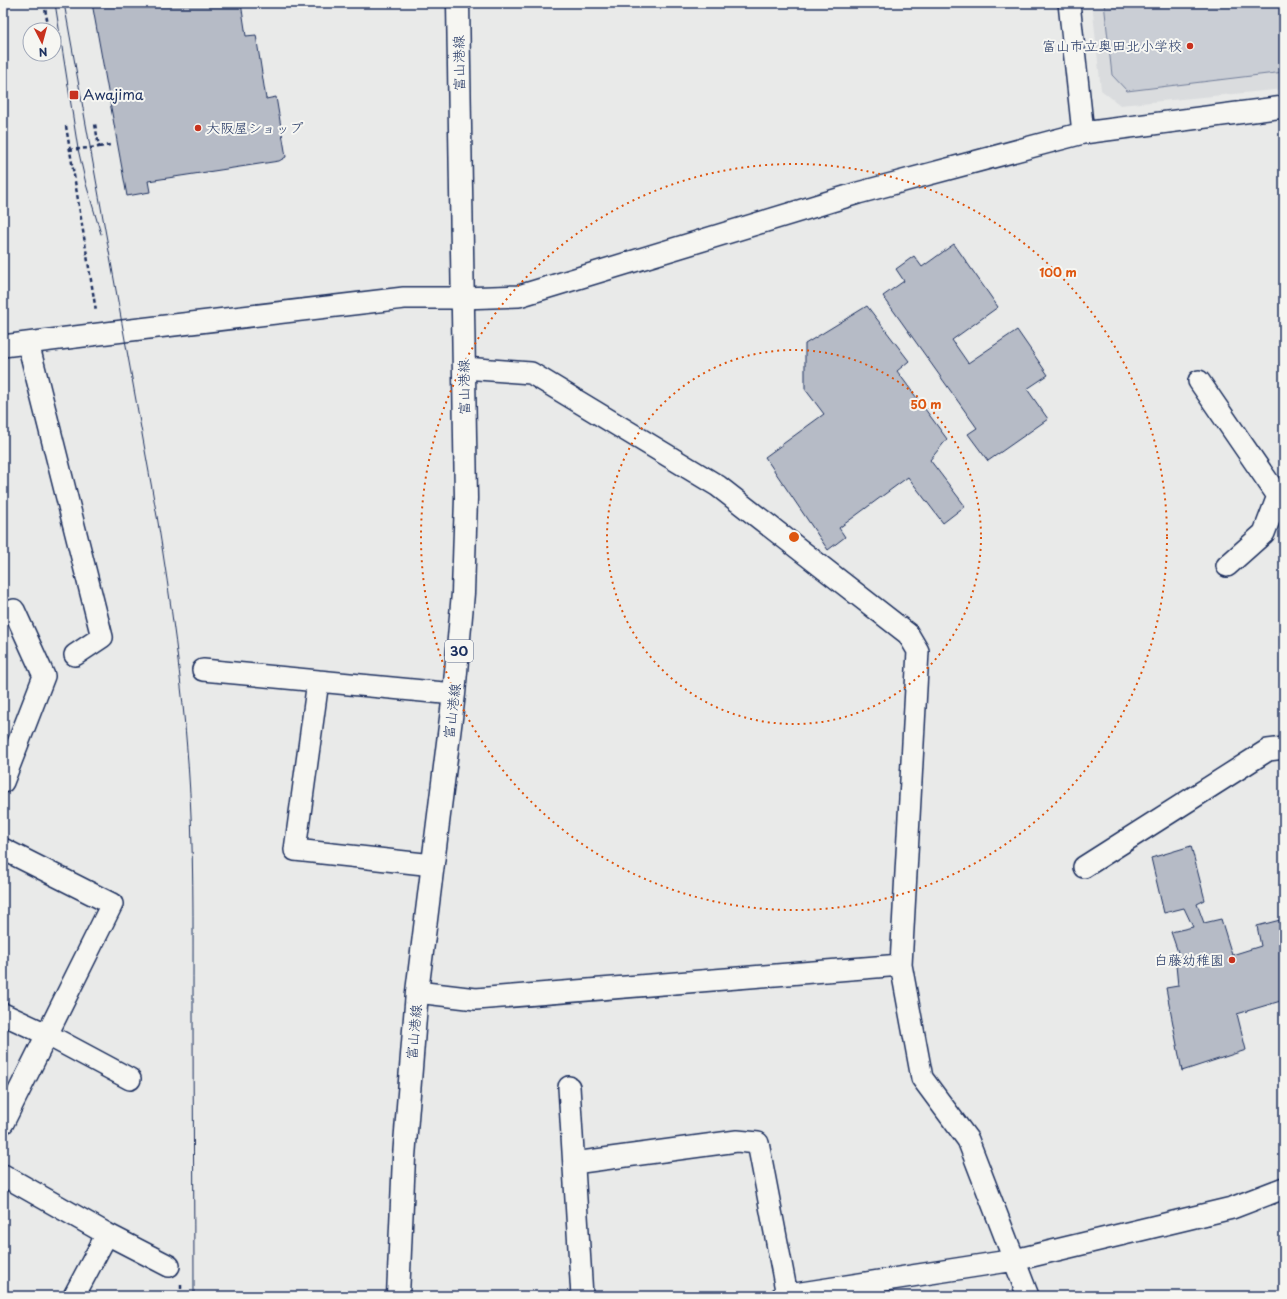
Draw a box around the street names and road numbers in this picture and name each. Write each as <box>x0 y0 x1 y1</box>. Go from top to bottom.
street label: 富山港線 <box>448 35 469 91</box>
street label: 富山港線 <box>453 359 474 415</box>
road number: 30 <box>445 640 473 662</box>
street label: 富山港線 <box>438 682 465 740</box>
street label: 富山港線 <box>401 1003 426 1061</box>

